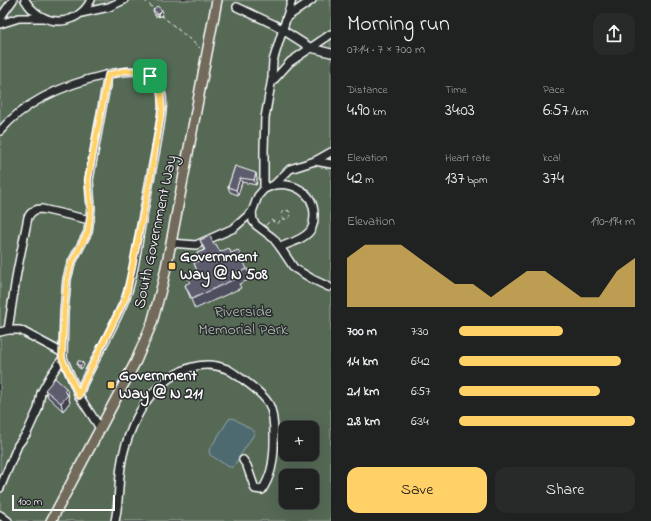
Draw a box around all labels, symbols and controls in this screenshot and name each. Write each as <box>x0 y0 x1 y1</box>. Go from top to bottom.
text: Morning run <box>347 9 450 41</box>
button: share <box>593 13 635 55</box>
text: 07:14 · 7 × 700 m <box>347 40 425 59</box>
pin <box>133 59 167 93</box>
icon: arrive <box>139 65 161 87</box>
text: Distance <box>347 82 388 98</box>
text: Time <box>445 82 467 98</box>
text: Pace <box>543 82 564 98</box>
text: 4.90 <box>347 98 370 123</box>
text: 34:03 <box>445 98 475 123</box>
text: 6:57 <box>543 98 569 123</box>
text: km <box>370 104 386 120</box>
text: /km <box>569 104 588 120</box>
text: Elevation <box>347 150 387 166</box>
text: Heart rate <box>445 150 490 166</box>
text: kcal <box>543 150 561 166</box>
street label: South Government Way <box>128 153 184 311</box>
text: 42 <box>347 166 362 191</box>
text: 137 <box>445 166 464 191</box>
text: 374 <box>543 166 564 191</box>
text: m <box>362 172 374 188</box>
text: bpm <box>464 172 488 188</box>
text: Elevation <box>347 212 395 231</box>
text: 190–194 m <box>591 212 635 231</box>
place label: Government Way @ N 508 <box>180 245 268 288</box>
marker: Government Way @ N 508 <box>167 261 177 271</box>
park label: Riverside Memorial Park <box>198 300 289 342</box>
text: 700 m <box>347 322 377 341</box>
text: 7:30 <box>411 322 428 341</box>
text: 1.4 km <box>347 352 378 371</box>
text: 6:42 <box>411 352 430 371</box>
place label: Government Way @ N 211 <box>119 364 204 407</box>
marker: Government Way @ N 211 <box>106 380 116 390</box>
text: 2.1 km <box>347 382 379 401</box>
text: 6:57 <box>411 382 431 401</box>
text: 2.8 km <box>347 412 380 431</box>
text: 6:34 <box>411 412 429 431</box>
map controls <box>279 421 319 509</box>
button: + <box>279 421 319 461</box>
button: Save <box>347 467 487 513</box>
button: Share <box>495 467 635 513</box>
button: − <box>279 469 319 509</box>
scale bar <box>12 493 115 512</box>
text: 100 m <box>18 494 42 510</box>

